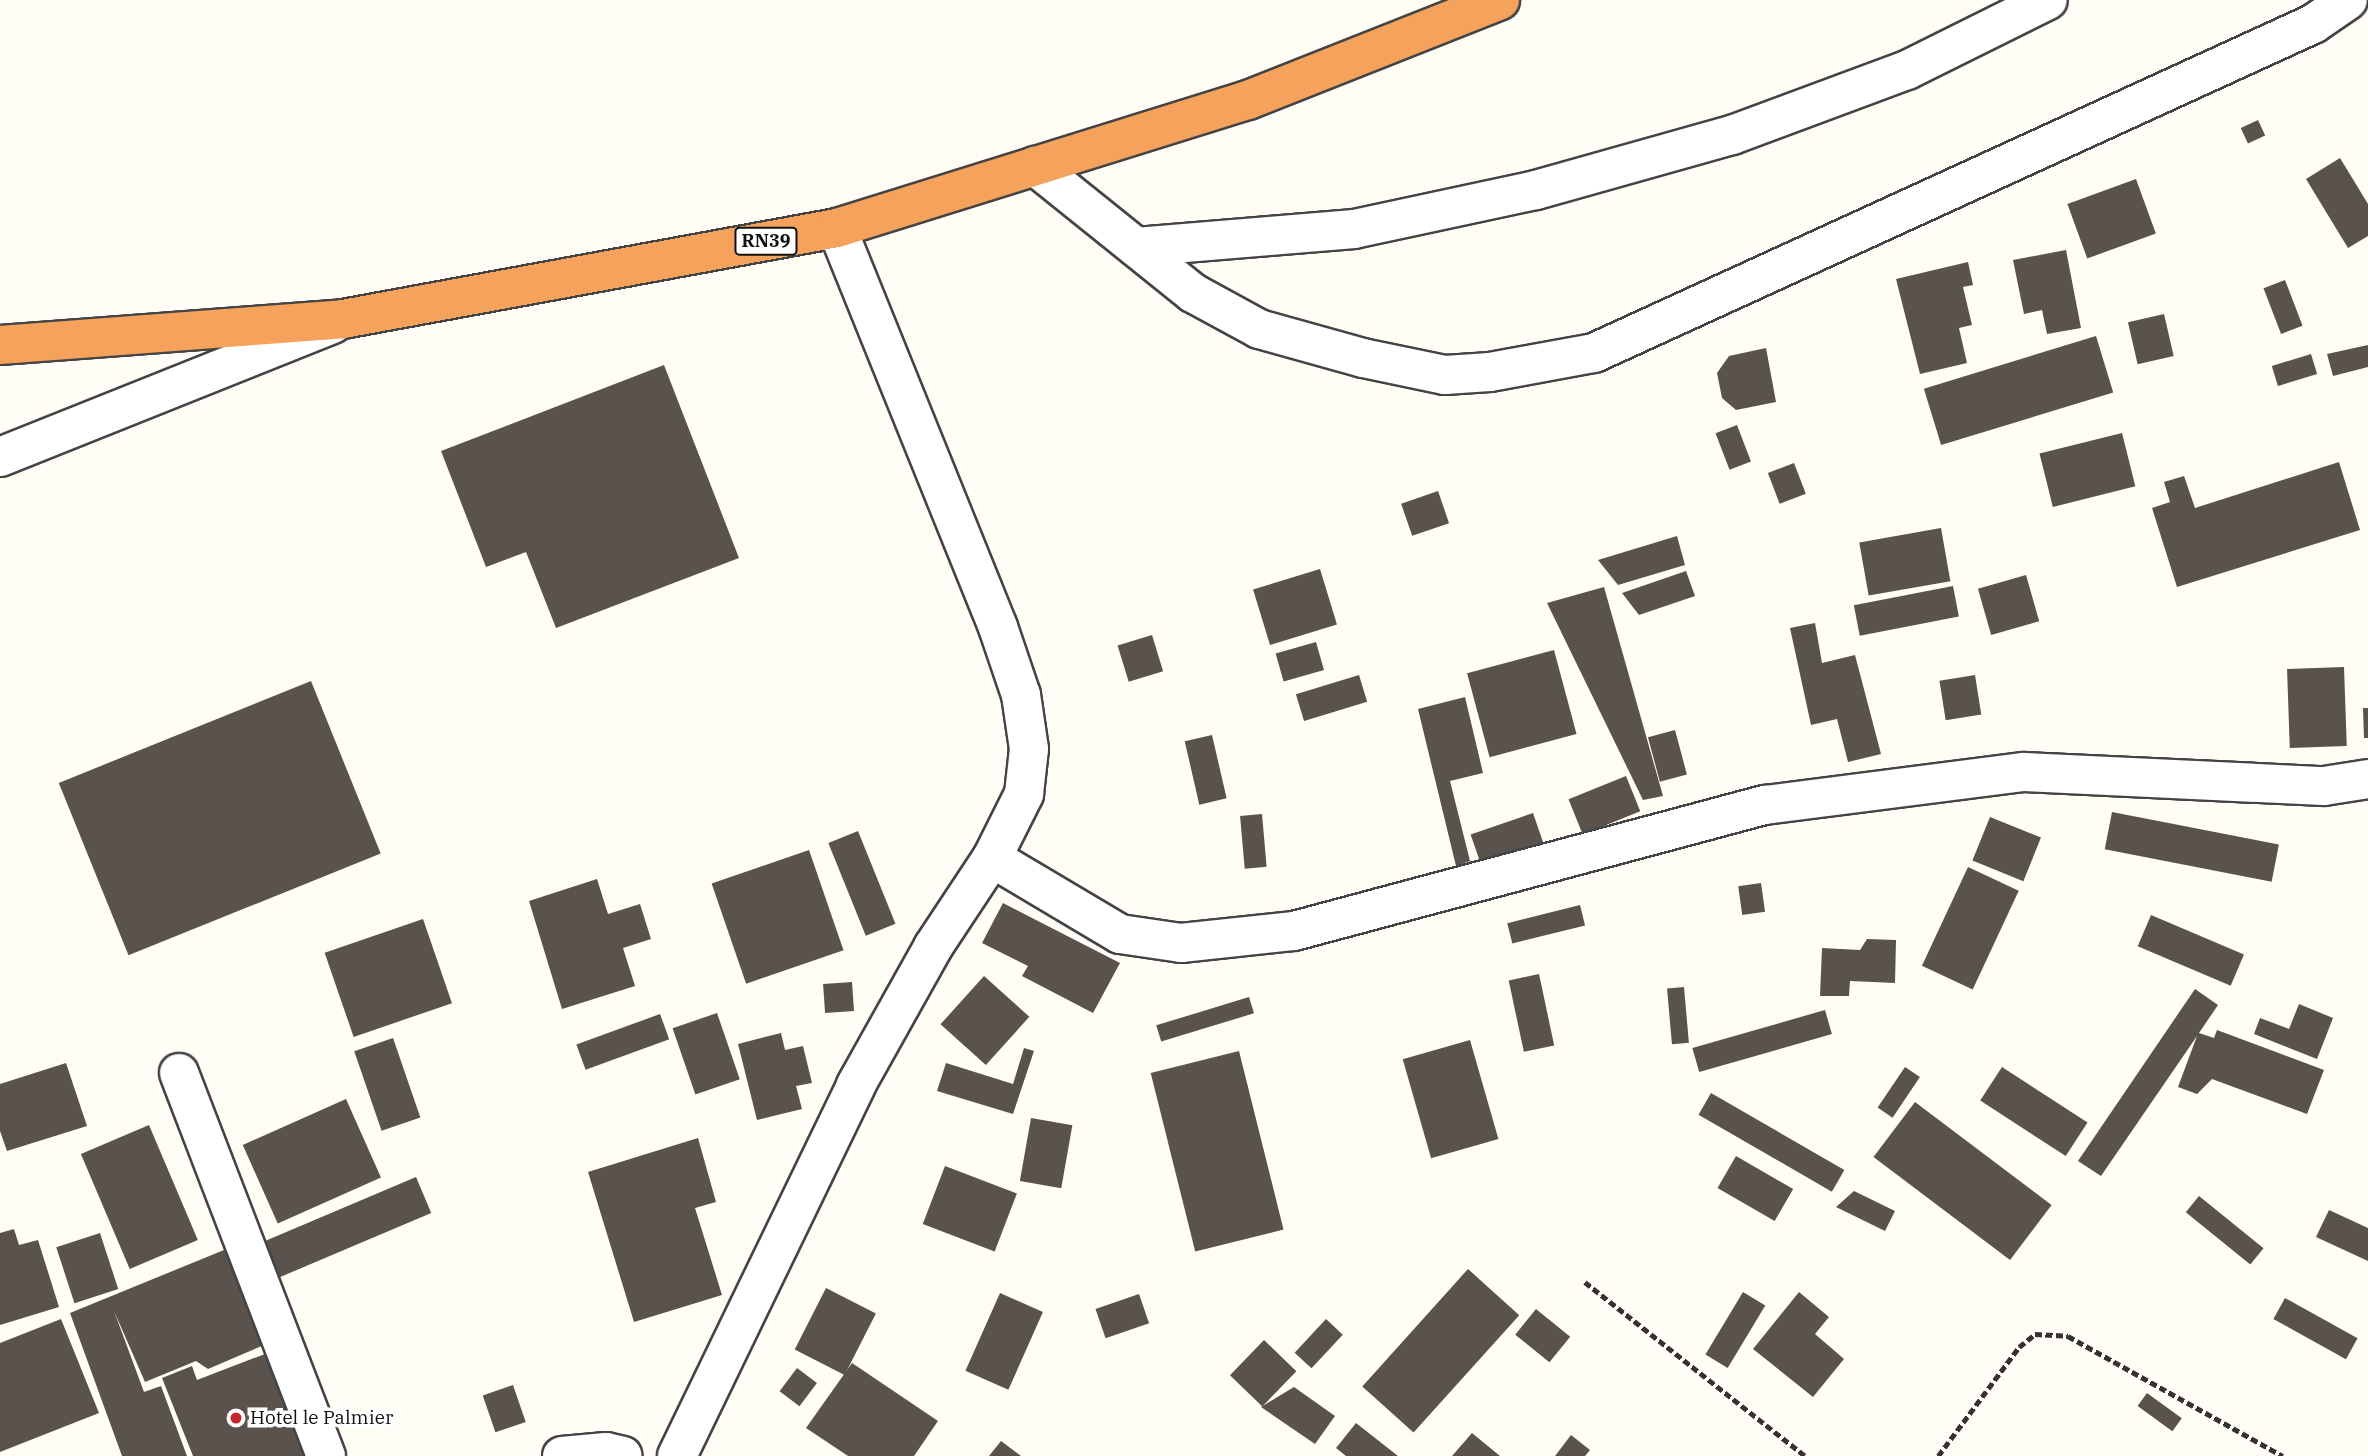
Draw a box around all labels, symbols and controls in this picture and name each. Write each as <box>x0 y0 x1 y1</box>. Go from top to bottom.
road number: RN39 <box>733 227 799 256</box>
place label: Hotel le Palmier <box>250 1407 393 1429</box>
marker: Hotel le Palmier <box>228 1410 244 1426</box>

